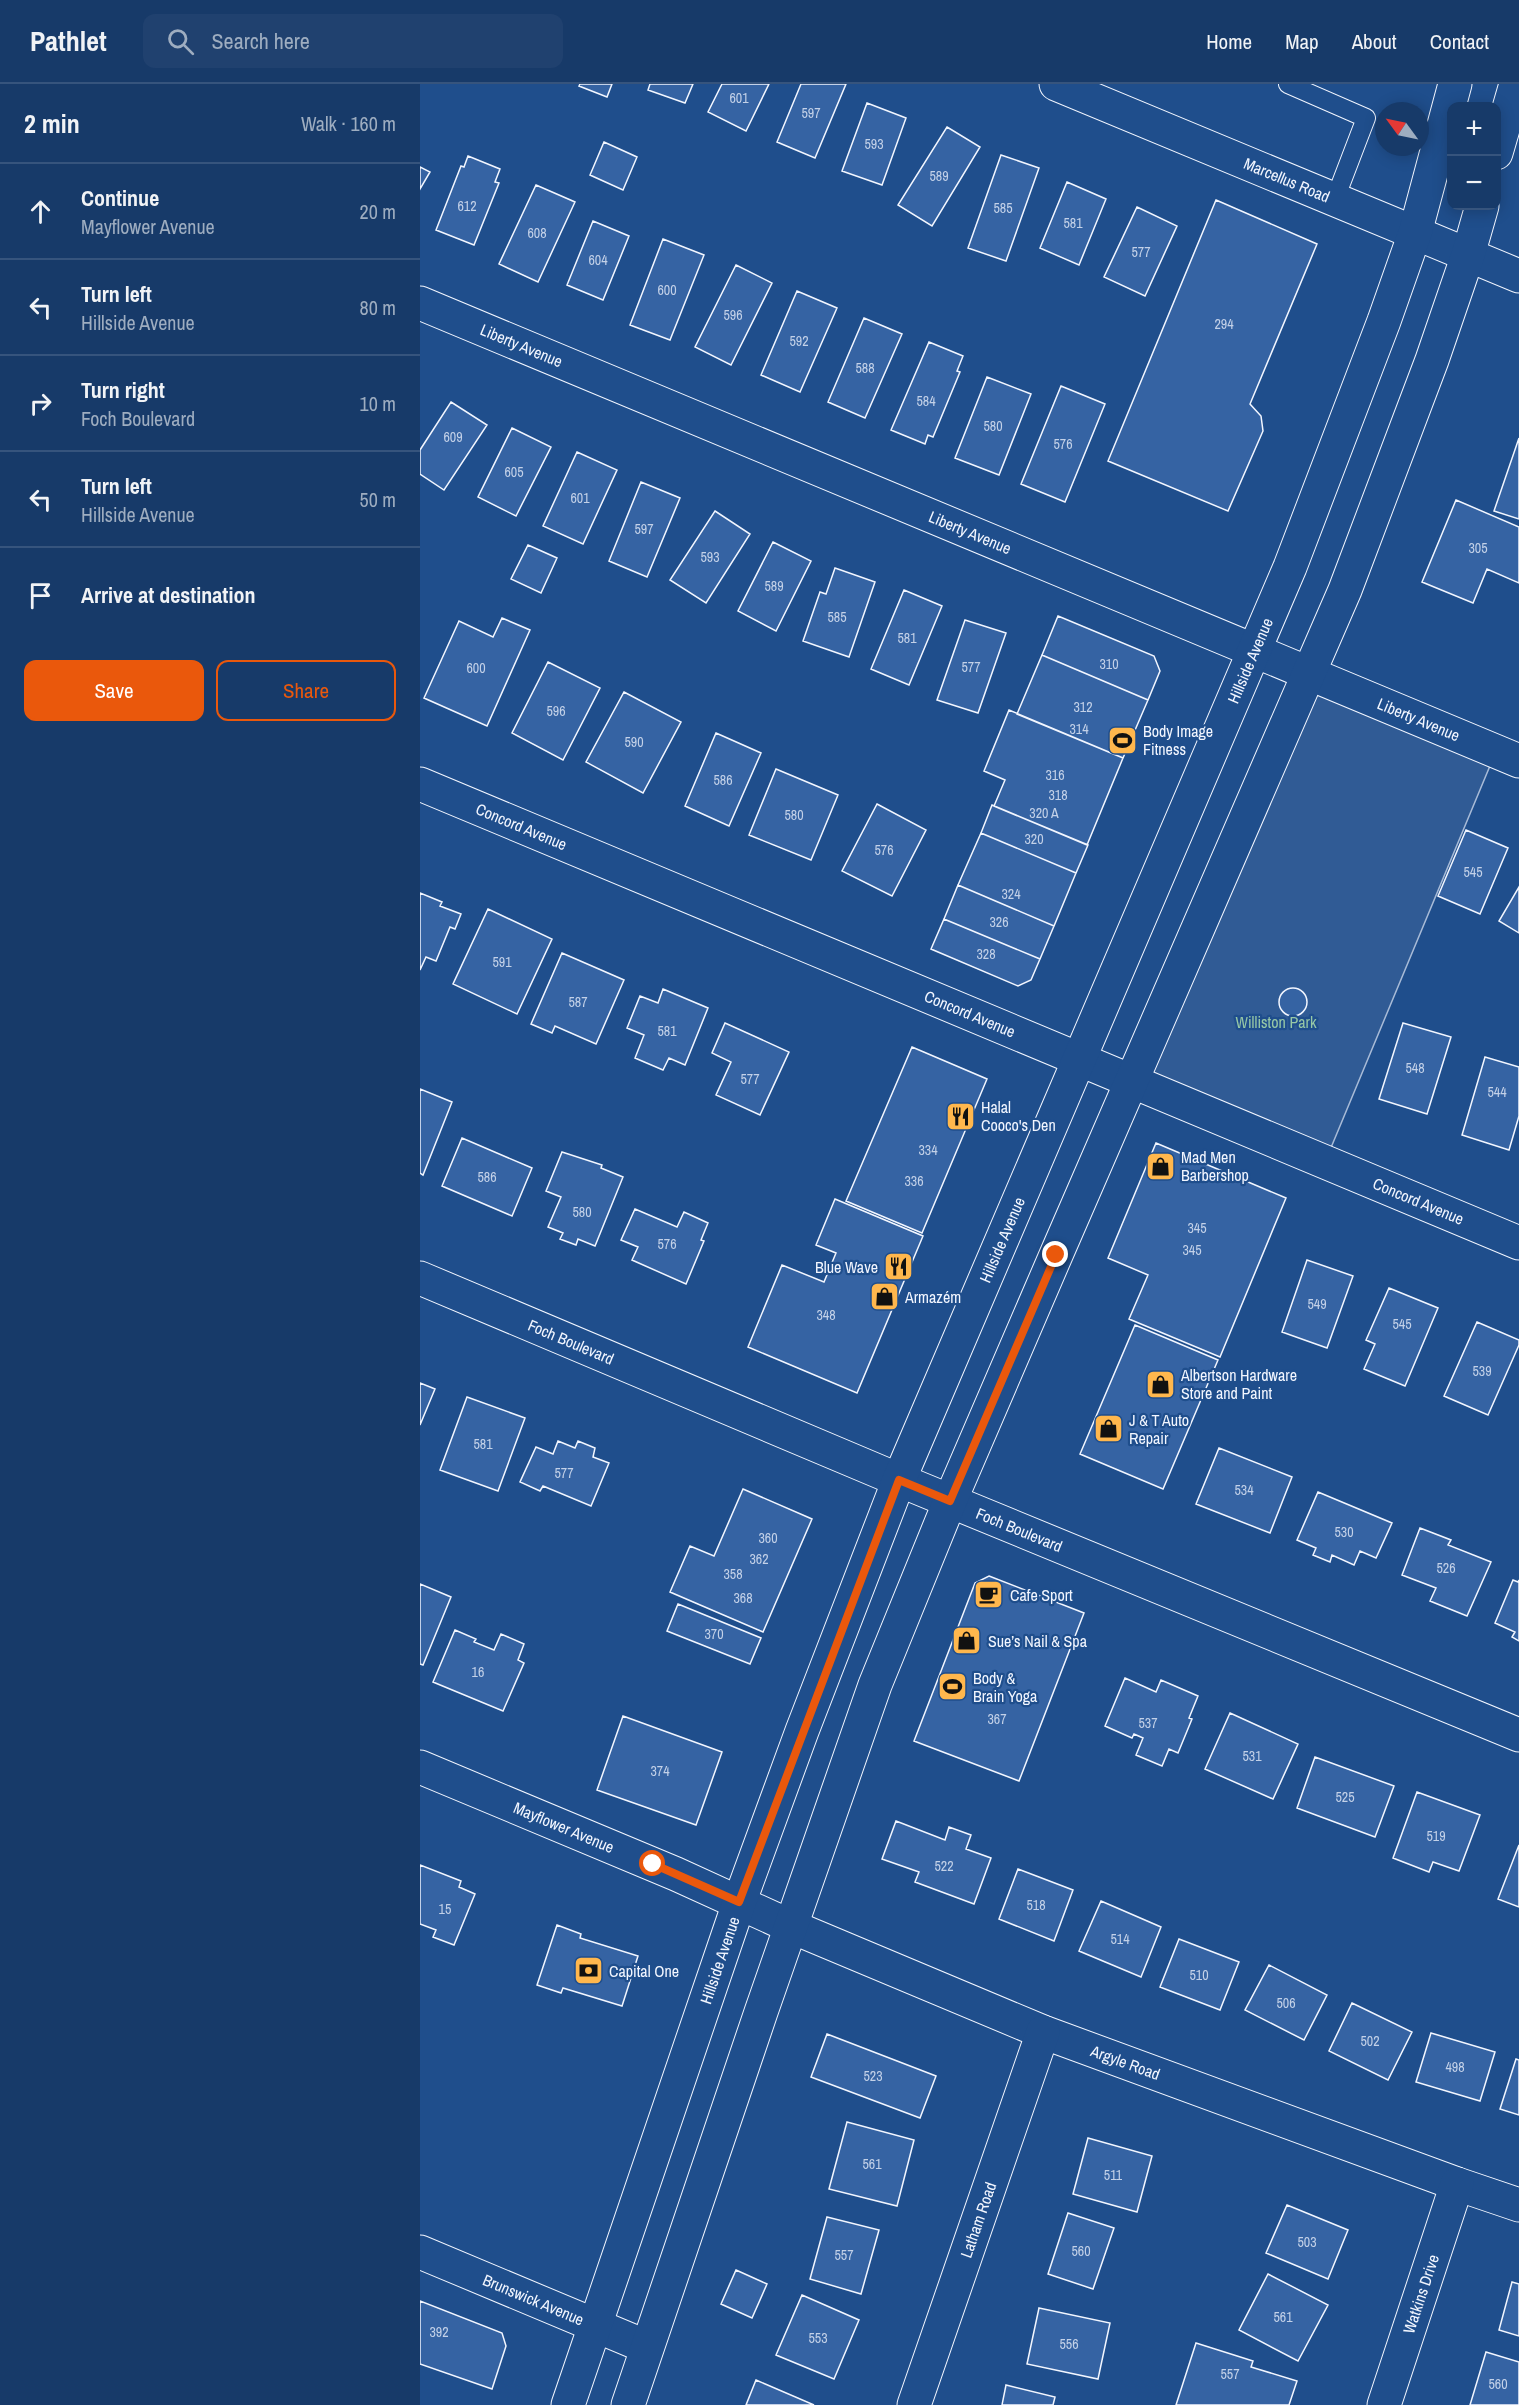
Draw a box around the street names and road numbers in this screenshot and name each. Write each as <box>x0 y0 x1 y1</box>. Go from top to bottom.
street label: Marcellus Road <box>1241 152 1333 207</box>
street label: Liberty Avenue <box>477 318 566 372</box>
street label: Liberty Avenue <box>926 505 1015 559</box>
street label: Hillside Avenue <box>1222 614 1278 707</box>
street label: Liberty Avenue <box>1374 692 1463 746</box>
street label: Concord Avenue <box>473 798 570 855</box>
street label: Concord Avenue <box>921 985 1019 1043</box>
street label: Concord Avenue <box>1370 1172 1467 1230</box>
street label: Hillside Avenue <box>974 1194 1030 1286</box>
street label: Foch Boulevard <box>525 1314 617 1370</box>
street label: Foch Boulevard <box>973 1502 1066 1557</box>
street label: Mayflower Avenue <box>510 1796 618 1858</box>
street label: Hillside Avenue <box>694 1913 745 2007</box>
street label: Argyle Road <box>1087 2039 1163 2085</box>
street label: Latham Road <box>955 2179 1001 2261</box>
street label: Watkins Drive <box>1397 2252 1444 2336</box>
street label: Brunswick Avenue <box>480 2269 587 2330</box>

